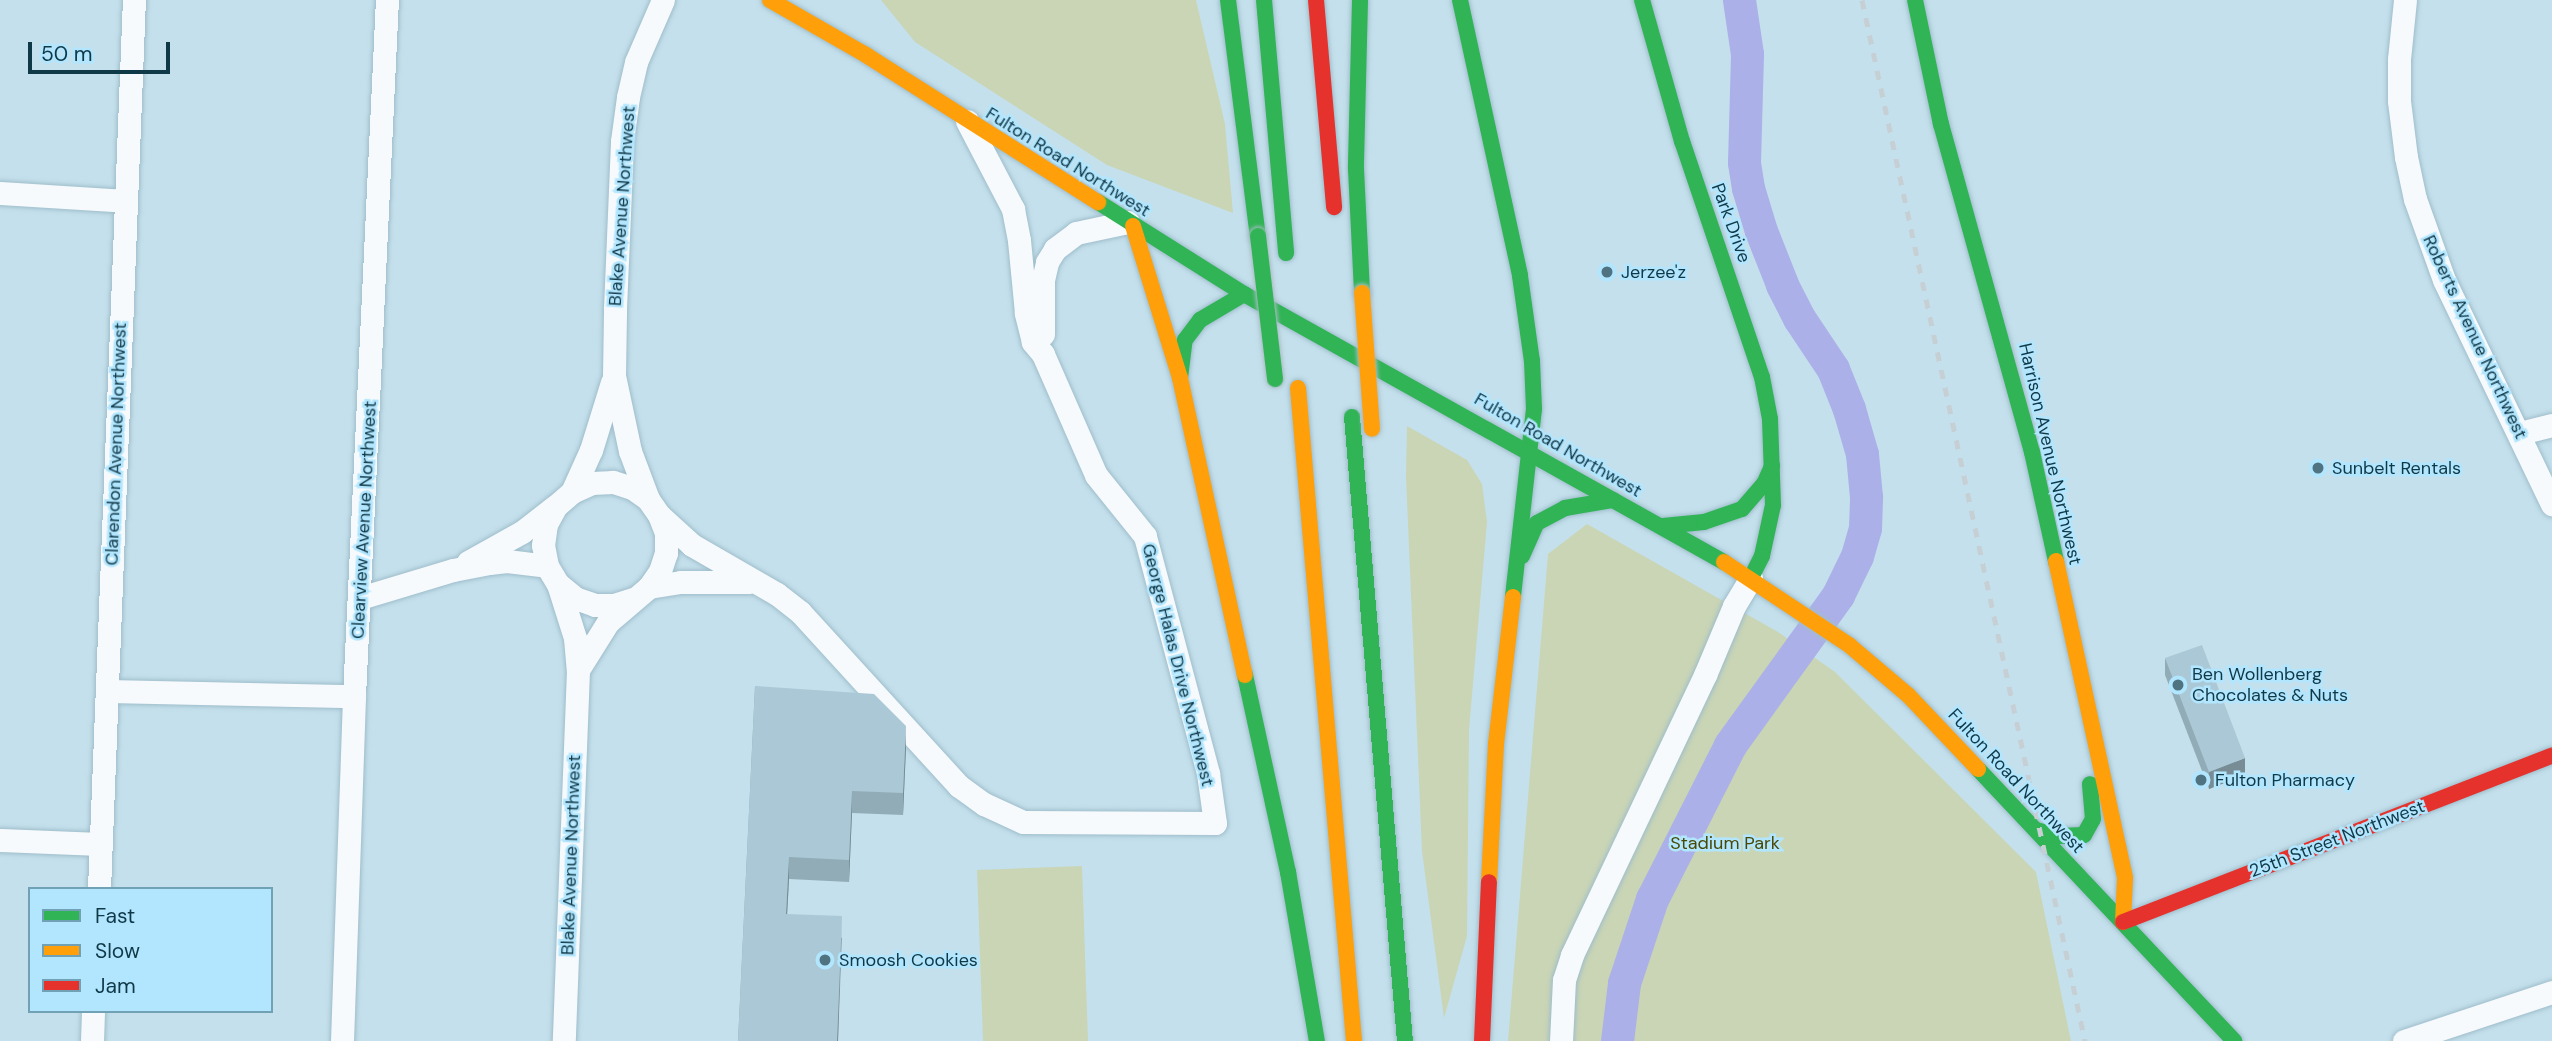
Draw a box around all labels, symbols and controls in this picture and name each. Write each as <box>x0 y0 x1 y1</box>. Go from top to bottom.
scale bar <box>32 28 173 72</box>
text: 50 m <box>41 40 92 68</box>
street label: Fulton Road Northwest <box>982 103 1154 221</box>
street label: Blake Avenue Northwest <box>604 105 640 307</box>
street label: Park Drive <box>1707 180 1755 266</box>
street label: Roberts Avenue Northwest <box>2418 232 2532 442</box>
place label: Jerzee'z <box>1621 261 1686 283</box>
marker: Jerzee'z <box>1599 264 1615 280</box>
street label: Clarendon Avenue Northwest <box>101 322 131 566</box>
street label: Harrison Avenue Northwest <box>2014 341 2086 567</box>
street label: Fulton Road Northwest <box>1470 388 1646 502</box>
street label: Clearview Avenue Northwest <box>347 400 381 640</box>
place label: Sunbelt Rentals <box>2332 457 2461 479</box>
marker: Sunbelt Rentals <box>2310 460 2326 476</box>
street label: George Halas Drive Northwest <box>1137 541 1219 789</box>
place label: Ben Wollenberg Chocolates & Nuts <box>2192 664 2348 706</box>
marker: Ben Wollenberg Chocolates & Nuts <box>2170 677 2186 693</box>
street label: Fulton Road Northwest <box>1943 704 2089 858</box>
street label: Blake Avenue Northwest <box>557 754 585 956</box>
place label: Fulton Pharmacy <box>2215 769 2355 791</box>
marker: Fulton Pharmacy <box>2193 772 2209 788</box>
street label: 25th Street Northwest <box>2246 796 2428 882</box>
park label: Stadium Park <box>1670 832 1780 854</box>
legend <box>28 887 273 1013</box>
text: Fast <box>95 902 135 930</box>
text: Slow <box>95 937 140 965</box>
place label: Smoosh Cookies <box>839 949 978 971</box>
marker: Smoosh Cookies <box>817 952 833 968</box>
text: Jam <box>95 972 136 1000</box>

